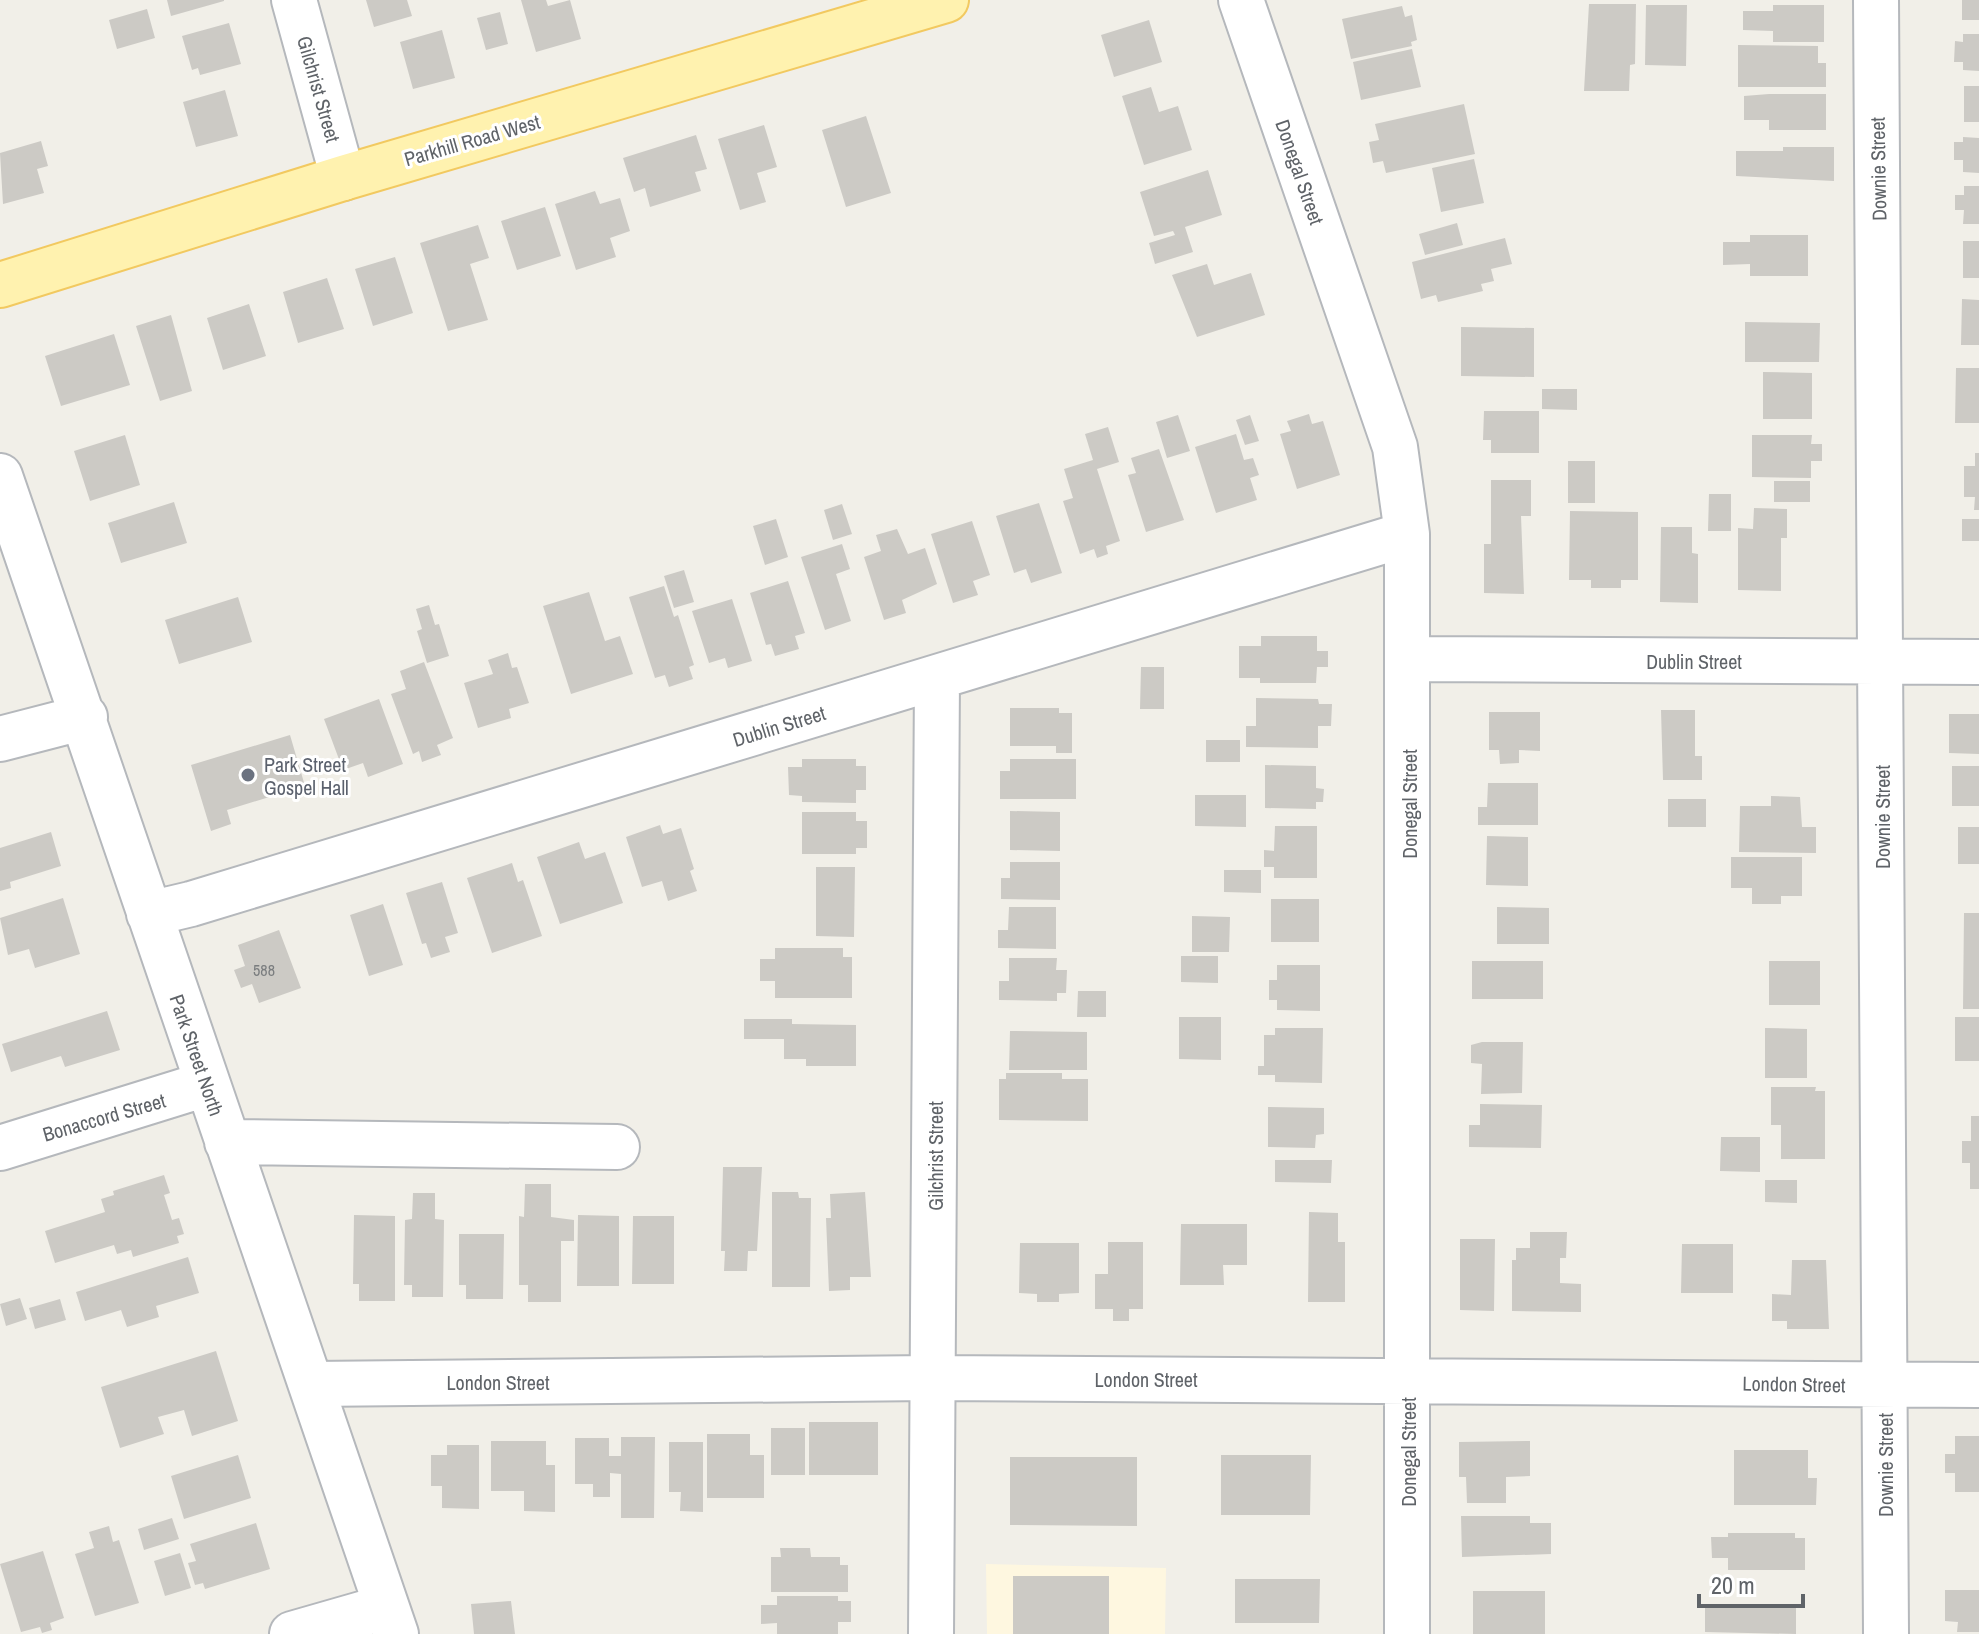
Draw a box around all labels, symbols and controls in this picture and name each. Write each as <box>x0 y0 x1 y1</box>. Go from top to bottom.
street label: Gilchrist Street <box>291 33 347 146</box>
street label: Parkhill Road West <box>401 108 543 172</box>
street label: Donegal Street <box>1269 116 1331 229</box>
street label: Downie Street <box>1864 116 1892 221</box>
street label: Dublin Street <box>1646 648 1742 675</box>
street label: Dublin Street <box>729 699 829 753</box>
street label: Donegal Street <box>1396 749 1423 859</box>
place label: Park Street Gospel Hall <box>264 751 349 801</box>
street label: Downie Street <box>1869 765 1896 869</box>
marker: Park Street Gospel Hall <box>239 766 257 784</box>
house number: 588 <box>253 959 275 981</box>
street label: Park Street North <box>164 991 230 1119</box>
street label: Bonaccord Street <box>39 1086 169 1147</box>
street label: Gilchrist Street <box>922 1101 949 1211</box>
street label: London Street <box>1094 1366 1198 1393</box>
street label: London Street <box>446 1369 550 1396</box>
street label: London Street <box>1742 1370 1846 1398</box>
street label: Donegal Street <box>1395 1397 1422 1507</box>
street label: Downie Street <box>1872 1413 1899 1517</box>
scale bar <box>1699 1558 1803 1608</box>
text: 20 m <box>1711 1569 1755 1601</box>

